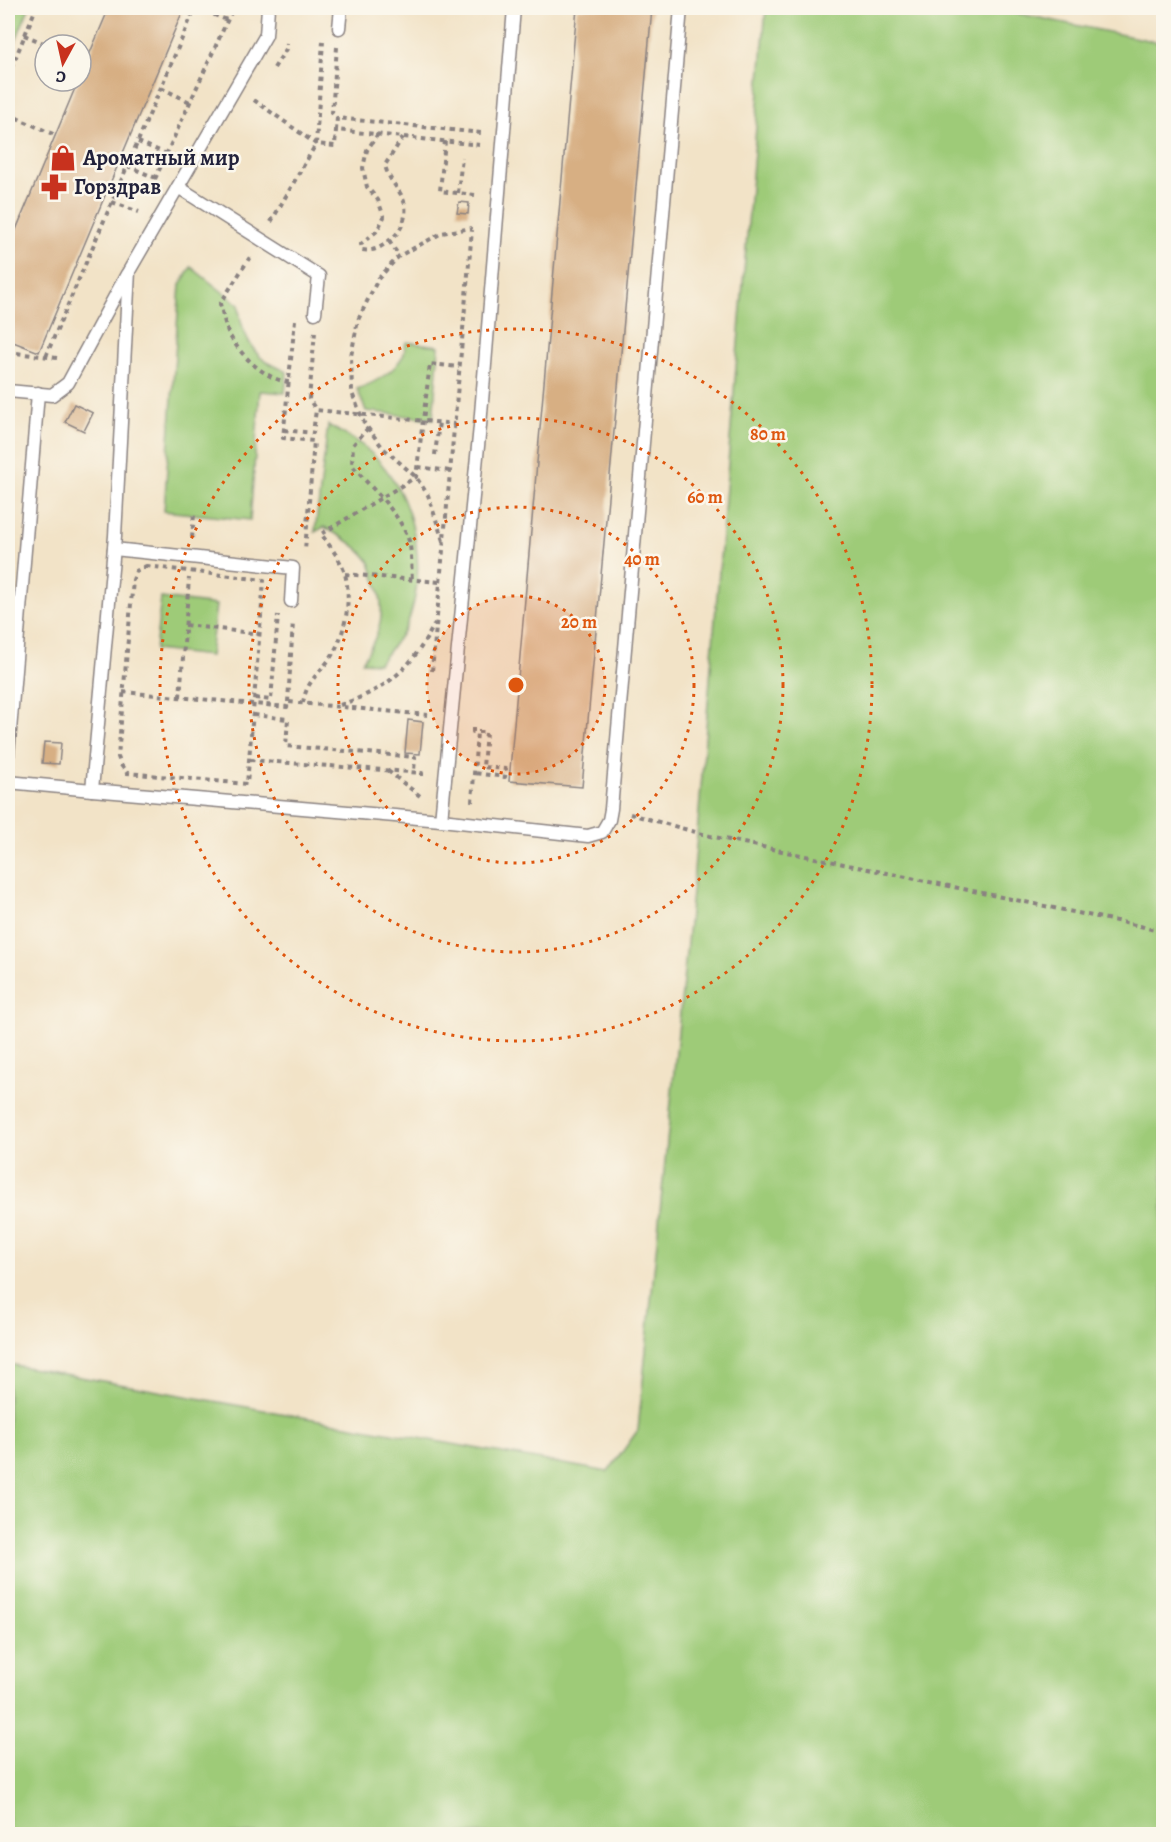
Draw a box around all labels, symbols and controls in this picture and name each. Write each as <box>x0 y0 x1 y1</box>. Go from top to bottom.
north arrow <box>33 33 93 93</box>
text: С <box>54 65 67 88</box>
shop icon: Ароматный мир <box>48 143 78 173</box>
place label: Ароматный мир <box>82 143 240 173</box>
pharmacy icon: Горздрав <box>39 172 69 202</box>
place label: Горздрав <box>74 172 161 202</box>
text: 80 m <box>750 422 786 446</box>
text: 60 m <box>687 485 723 509</box>
text: 40 m <box>624 547 660 571</box>
text: 20 m <box>561 610 597 634</box>
centre of rings <box>506 675 526 695</box>

